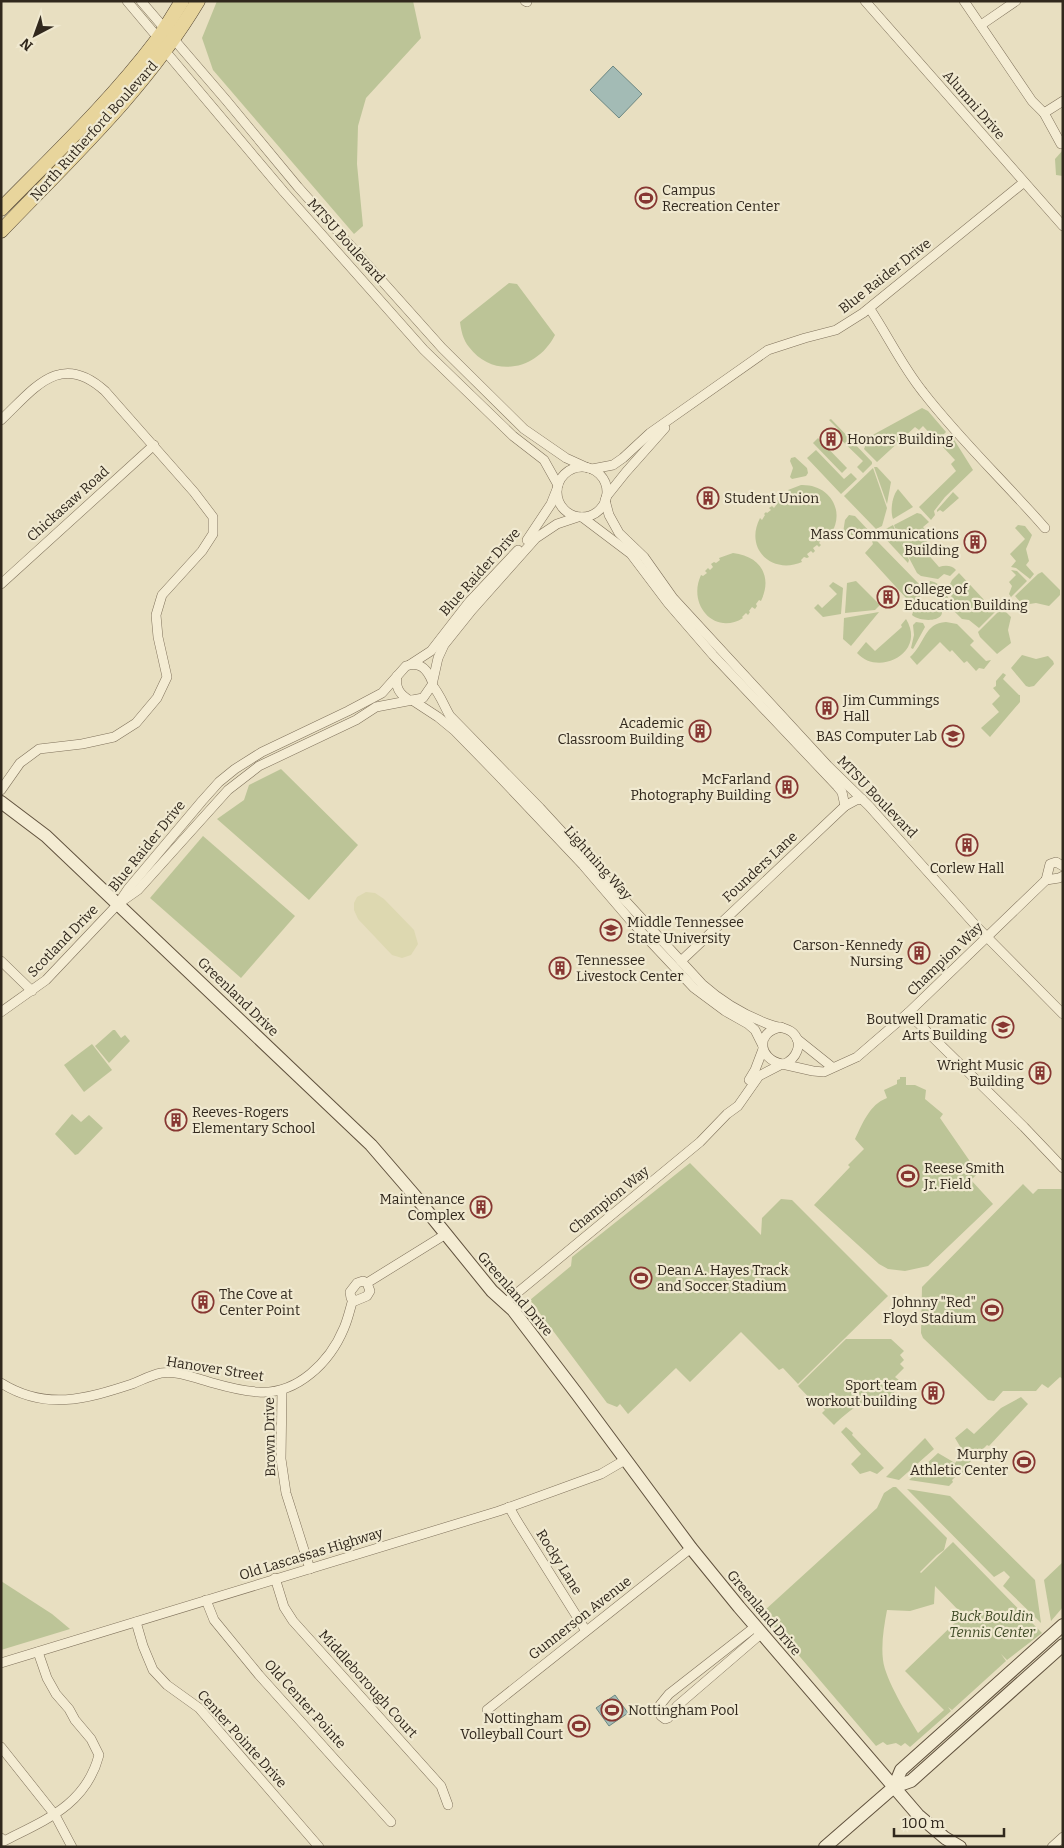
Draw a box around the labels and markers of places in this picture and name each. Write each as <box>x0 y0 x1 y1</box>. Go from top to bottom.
place label: Campus Recreation Center <box>662 182 780 215</box>
sports icon: Campus Recreation Center <box>634 186 658 210</box>
building icon: Honors Building <box>819 427 843 451</box>
place label: Honors Building <box>847 431 953 448</box>
building icon: Student Union <box>696 486 720 510</box>
place label: Student Union <box>724 490 819 507</box>
place label: Mass Communications Building <box>810 526 959 559</box>
building icon: Mass Communications Building <box>963 530 987 554</box>
place label: College of Education Building <box>904 581 1028 614</box>
building icon: College of Education Building <box>876 585 900 609</box>
place label: Jim Cummings Hall <box>842 692 939 725</box>
building icon: Jim Cummings Hall <box>815 696 839 720</box>
place label: Academic Classroom Building <box>558 715 684 748</box>
building icon: Academic Classroom Building <box>688 719 712 743</box>
school or university icon: BAS Computer Lab <box>941 724 965 748</box>
place label: BAS Computer Lab <box>816 728 937 745</box>
place label: McFarland Photography Building <box>630 771 771 804</box>
building icon: McFarland Photography Building <box>775 775 799 799</box>
building icon: Corlew Hall <box>955 833 979 857</box>
place label: Corlew Hall <box>930 860 1004 877</box>
place label: Middle Tennessee State University <box>627 914 744 947</box>
school or university icon: Middle Tennessee State University <box>599 918 623 942</box>
place label: Carson-Kennedy Nursing <box>793 937 904 970</box>
building icon: Carson-Kennedy Nursing <box>907 941 931 965</box>
place label: Tennessee Livestock Center <box>576 952 683 985</box>
building icon: Tennessee Livestock Center <box>548 956 572 980</box>
place label: Boutwell Dramatic Arts Building <box>866 1011 987 1044</box>
school or university icon: Boutwell Dramatic Arts Building <box>991 1015 1015 1039</box>
place label: Wright Music Building <box>937 1057 1024 1090</box>
building icon: Wright Music Building <box>1028 1061 1052 1085</box>
place label: Reeves-Rogers Elementary School <box>192 1104 315 1137</box>
building icon: Reeves-Rogers Elementary School <box>164 1108 188 1132</box>
place label: Reese Smith Jr. Field <box>923 1160 1005 1193</box>
sports icon: Reese Smith Jr. Field <box>896 1164 920 1188</box>
place label: Maintenance Complex <box>380 1191 465 1224</box>
building icon: Maintenance Complex <box>469 1195 493 1219</box>
place label: Dean A. Hayes Track and Soccer Stadium <box>657 1262 788 1295</box>
sports icon: Dean A. Hayes Track and Soccer Stadium <box>629 1266 653 1290</box>
place label: The Cove at Center Point <box>219 1286 300 1319</box>
building icon: The Cove at Center Point <box>191 1290 215 1314</box>
place label: Johnny "Red" Floyd Stadium <box>883 1294 977 1327</box>
sports icon: Johnny "Red" Floyd Stadium <box>980 1298 1004 1322</box>
place label: Sport team workout building <box>805 1377 918 1410</box>
building icon: Sport team workout building <box>921 1381 945 1405</box>
place label: Murphy Athletic Center <box>910 1446 1009 1479</box>
sports icon: Murphy Athletic Center <box>1012 1450 1036 1474</box>
sports icon: Nottingham Pool <box>600 1698 624 1722</box>
place label: Nottingham Pool <box>628 1702 738 1719</box>
place label: Nottingham Volleyball Court <box>460 1710 564 1743</box>
sports icon: Nottingham Volleyball Court <box>567 1714 591 1738</box>

